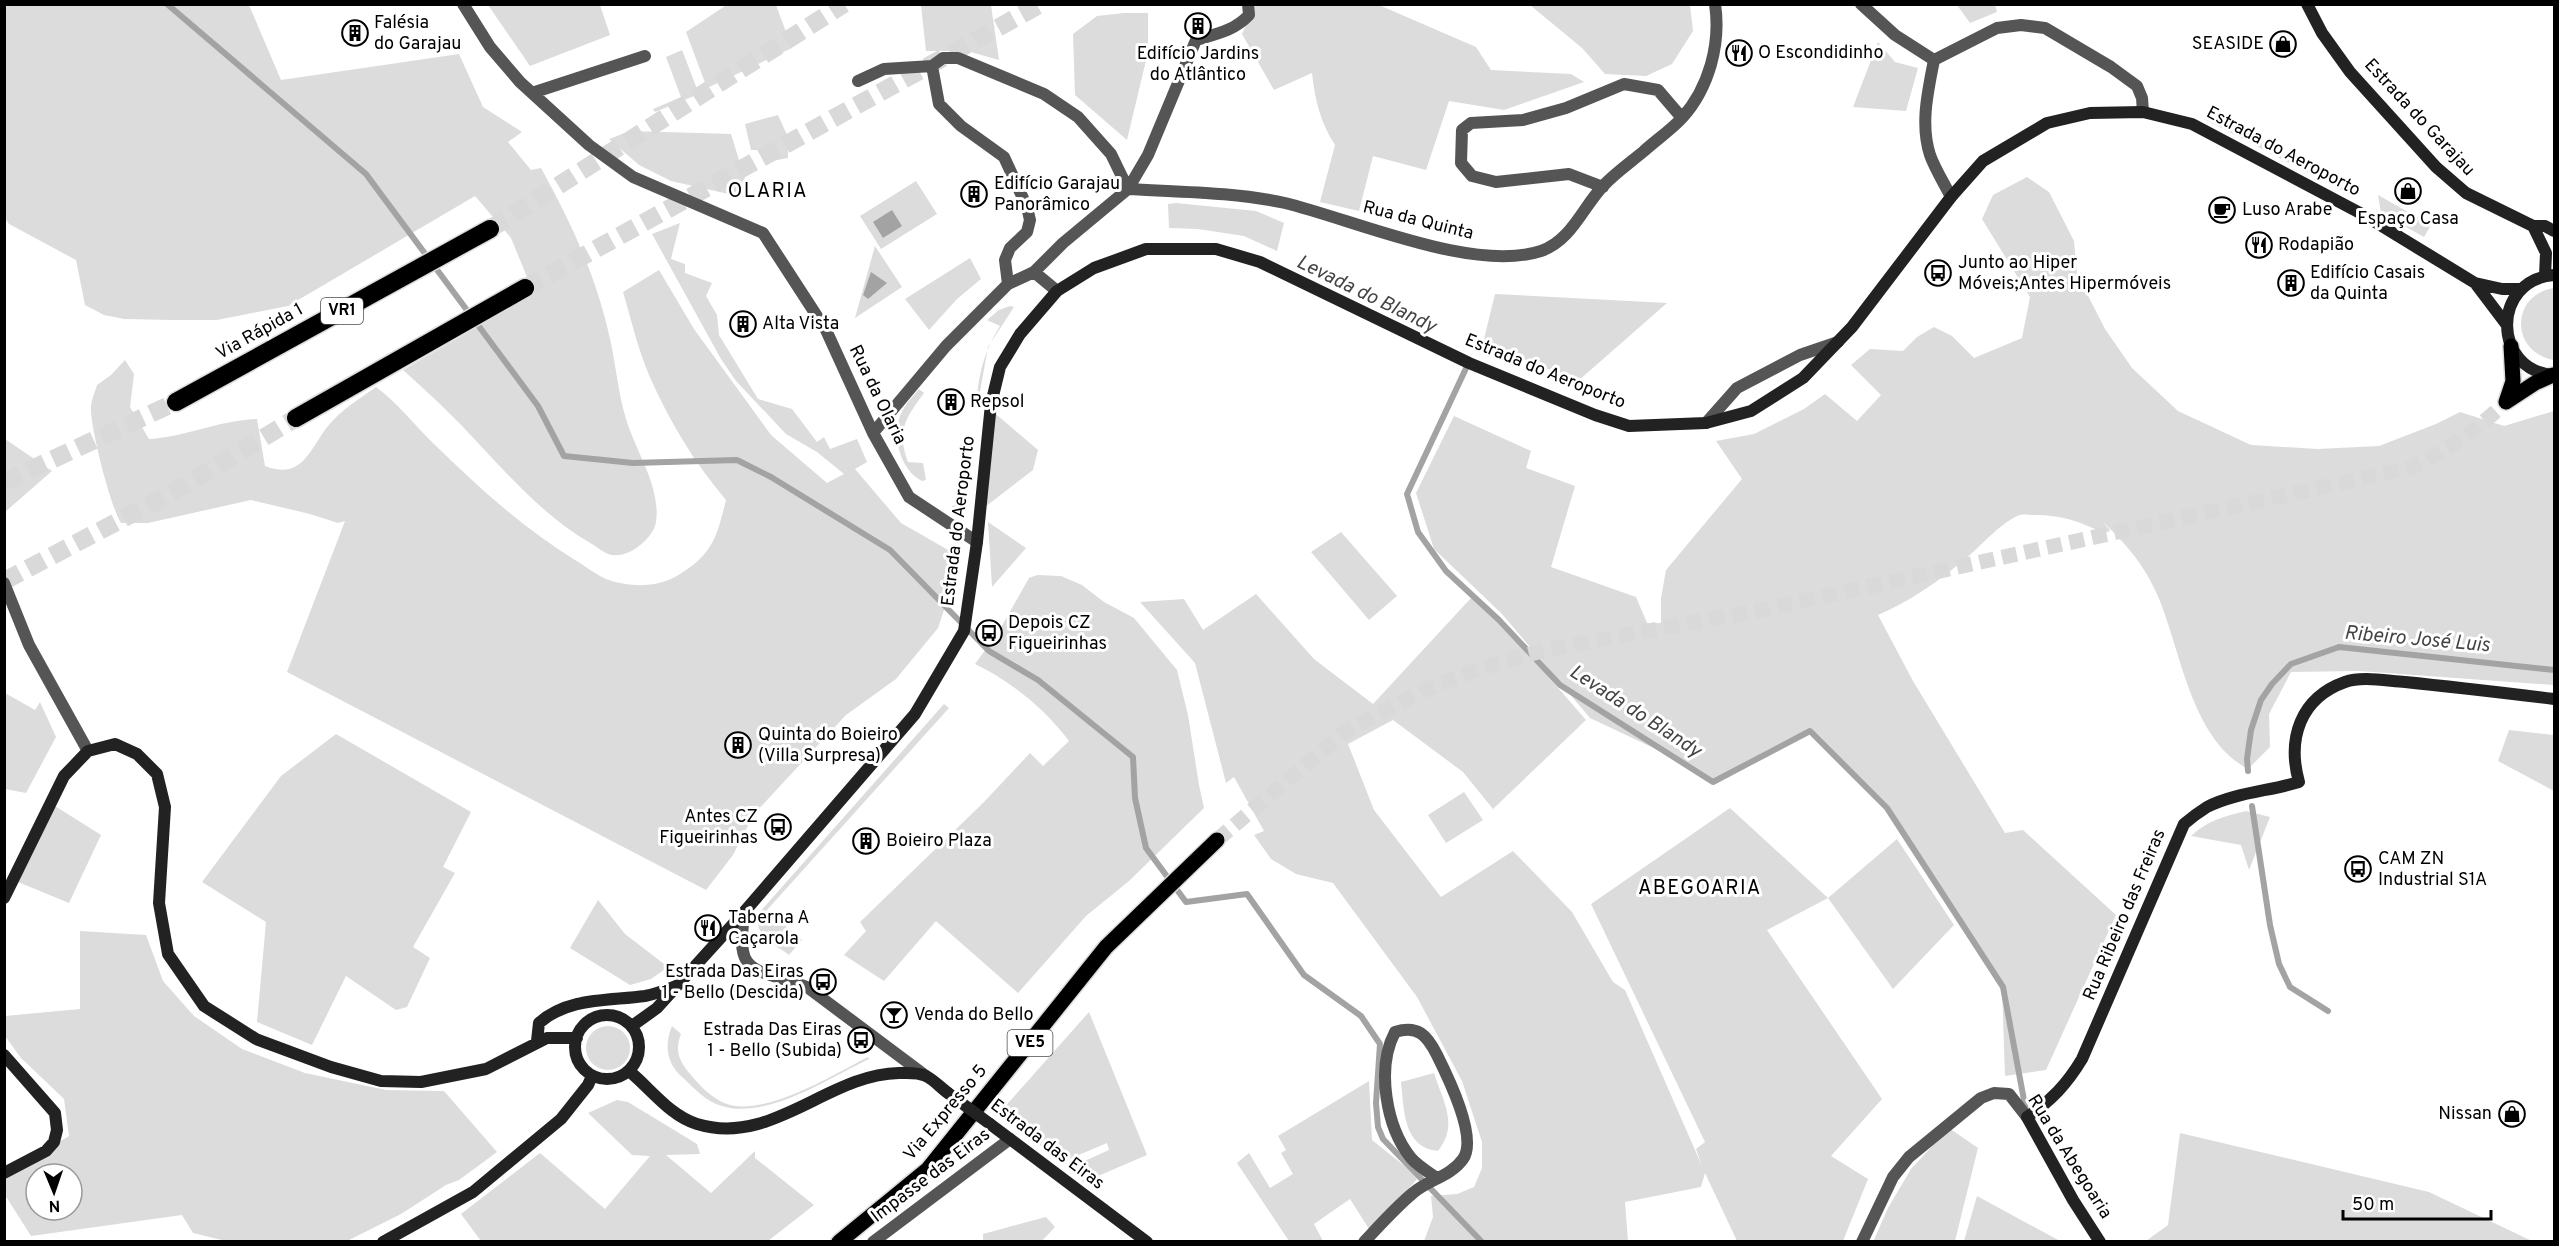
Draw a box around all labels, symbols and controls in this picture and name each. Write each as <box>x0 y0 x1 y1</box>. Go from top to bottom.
building icon: Edifício Jardins do Atlântico <box>1183 11 1213 41</box>
place label: Falésia do Garajau <box>374 12 461 56</box>
building icon: Falésia do Garajau <box>340 18 370 48</box>
shop icon: SEASIDE <box>2268 29 2298 59</box>
place label: SEASIDE <box>2192 33 2264 56</box>
restaurant icon: O Escondidinho <box>1724 38 1754 68</box>
place label: O Escondidinho <box>1758 42 1884 65</box>
place label: Edifício Jardins do Atlântico <box>1137 43 1259 87</box>
street label: Estrada do Garajau <box>2359 54 2479 182</box>
street label: Estrada do Aeroporto <box>2202 102 2364 202</box>
place label: Edifício Garajau Panorâmico <box>994 173 1120 217</box>
shop icon: Espaço Casa <box>2393 176 2423 206</box>
district label: OLARIA <box>728 179 808 205</box>
building icon: Edifício Garajau Panorâmico <box>959 179 989 209</box>
cafe icon: Luso Arabe <box>2207 195 2237 225</box>
street label: Rua da Quinta <box>1360 196 1476 246</box>
place label: Luso Arabe <box>2242 199 2332 222</box>
place label: Espaço Casa <box>2357 208 2459 231</box>
restaurant icon: Rodapião <box>2244 230 2274 260</box>
place label: Rodapião <box>2278 234 2354 257</box>
water label: Levada do Blandy <box>1292 250 1442 341</box>
place label: Junto ao Hiper Móveis;Antes Hipermóveis <box>1958 252 2171 296</box>
bus stop icon: Junto ao Hiper Móveis;Antes Hipermóveis <box>1923 258 1953 288</box>
place label: Edifício Casais da Quinta <box>2310 262 2425 306</box>
building icon: Edifício Casais da Quinta <box>2276 268 2306 298</box>
street label: Via Rápida 1 <box>212 298 308 366</box>
road number: VR1 <box>321 298 363 324</box>
building icon: Alta Vista <box>728 309 758 339</box>
place label: Alta Vista <box>762 313 839 336</box>
street label: Estrada do Aeroporto <box>1461 329 1629 415</box>
street label: Rua da Olaria <box>843 341 911 449</box>
building icon: Repsol <box>936 387 966 417</box>
place label: Repsol <box>970 391 1024 414</box>
street label: Estrada do Aeroporto <box>937 435 981 607</box>
place label: Depois CZ Figueirinhas <box>1008 612 1107 656</box>
bus stop icon: Depois CZ Figueirinhas <box>974 618 1004 648</box>
water label: Ribeiro José Luis <box>2343 621 2492 659</box>
water label: Levada do Blandy <box>1564 660 1707 765</box>
place label: Quinta do Boieiro (Villa Surpresa) <box>758 724 898 768</box>
building icon: Quinta do Boieiro (Villa Surpresa) <box>723 730 753 760</box>
place label: Antes CZ Figueirinhas <box>659 806 758 850</box>
bus stop icon: Antes CZ Figueirinhas <box>763 812 793 842</box>
building icon: Boieiro Plaza <box>851 826 881 856</box>
street label: Rua Ribeiro das Freiras <box>2078 826 2172 1004</box>
place label: Boieiro Plaza <box>886 830 992 853</box>
place label: CAM ZN Industrial S1A <box>2378 848 2487 892</box>
bus stop icon: CAM ZN Industrial S1A <box>2343 854 2373 884</box>
district label: ABEGOARIA <box>1638 876 1762 902</box>
place label: Taberna A Caçarola <box>728 907 809 951</box>
restaurant icon: Taberna A Caçarola <box>693 913 723 943</box>
place label: Estrada Das Eiras 1 - Bello (Descida) <box>661 961 804 1005</box>
bus stop icon: Estrada Das Eiras 1 - Bello (Descida) <box>808 967 838 997</box>
bar icon: Venda do Bello <box>879 1000 909 1030</box>
place label: Venda do Bello <box>914 1004 1034 1027</box>
place label: Estrada Das Eiras 1 - Bello (Subida) <box>703 1019 842 1063</box>
bus stop icon: Estrada Das Eiras 1 - Bello (Subida) <box>846 1025 876 1055</box>
road number: VE5 <box>1008 1030 1052 1056</box>
street label: Via Expresso 5 <box>899 1060 993 1166</box>
street label: Rua da Abegoaria <box>2022 1091 2116 1223</box>
street label: Estrada das Eiras <box>985 1095 1109 1195</box>
shop icon: Nissan <box>2497 1099 2527 1129</box>
place label: Nissan <box>2438 1103 2492 1126</box>
street label: Impasse das Eiras <box>867 1124 995 1228</box>
north arrow <box>24 1162 84 1222</box>
scale bar <box>2343 1183 2492 1221</box>
text: 50 m <box>2352 1194 2394 1217</box>
text: N <box>48 1195 61 1215</box>

